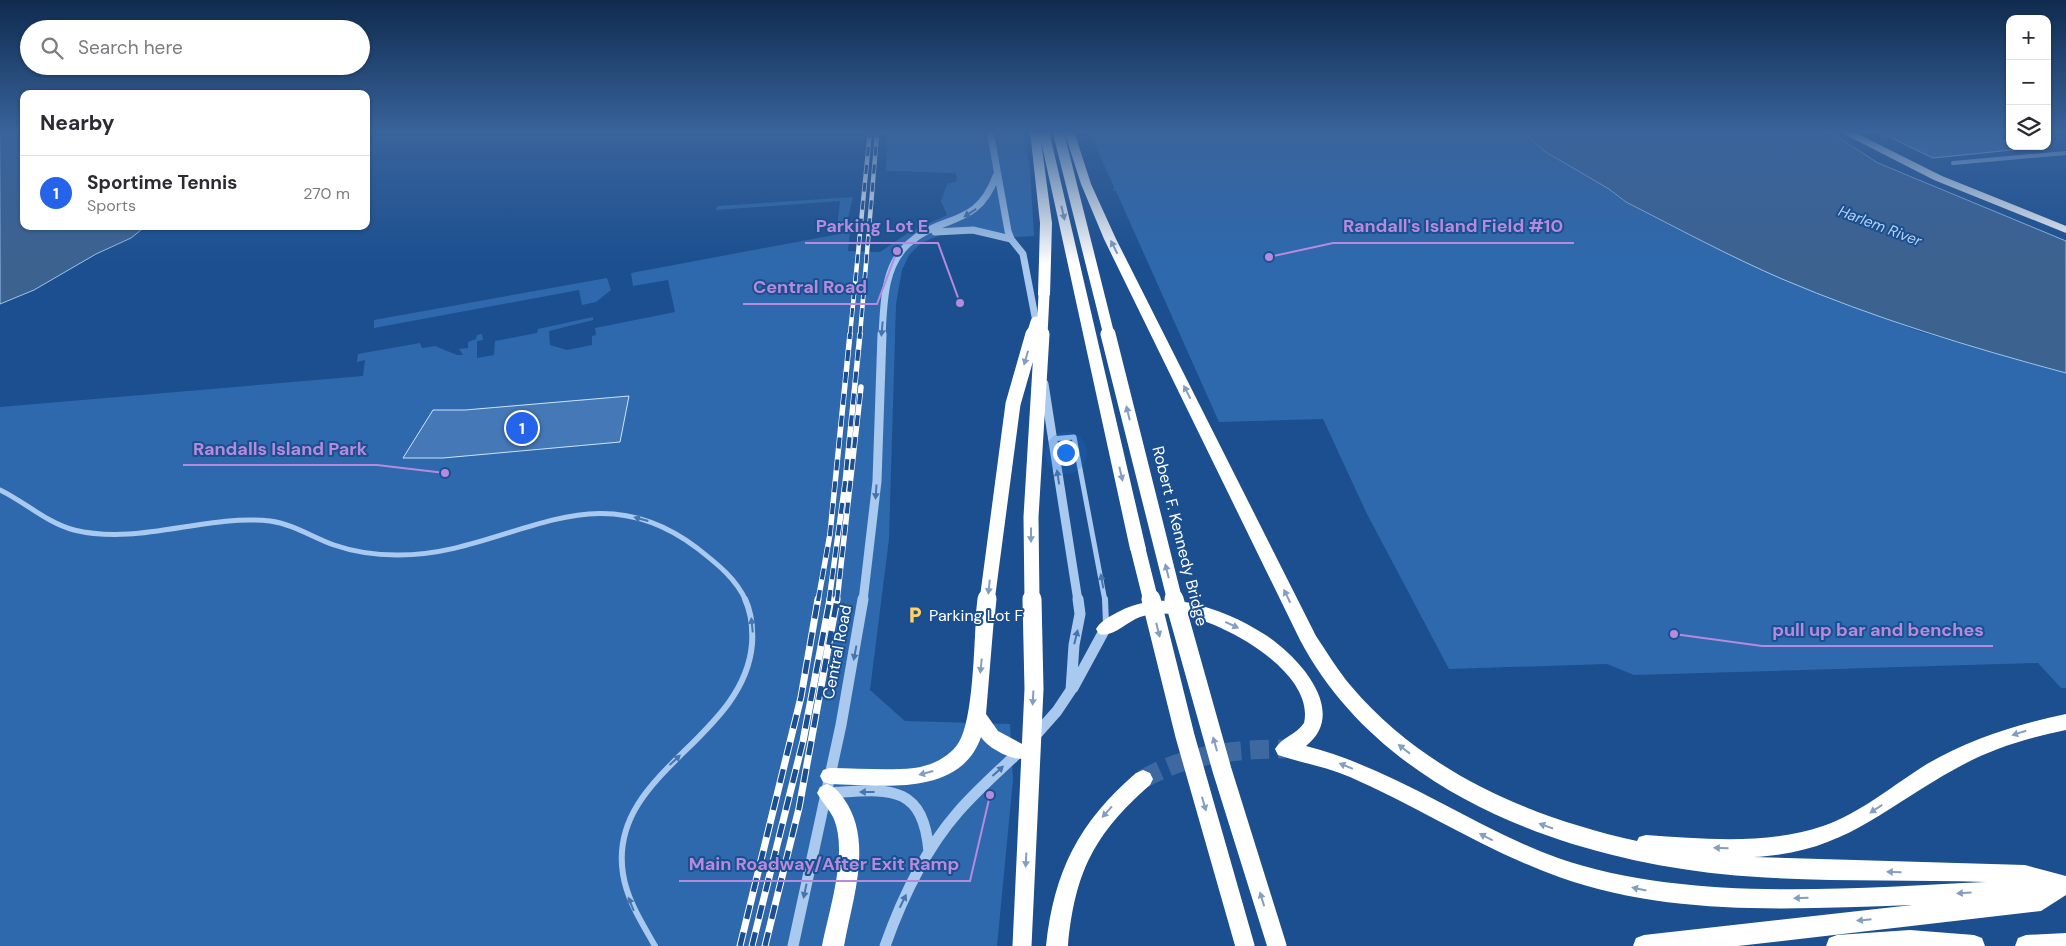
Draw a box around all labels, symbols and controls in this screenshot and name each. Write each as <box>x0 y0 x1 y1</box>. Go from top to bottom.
map controls <box>2006 15 2051 150</box>
button: + <box>2006 15 2051 60</box>
search box <box>20 20 370 75</box>
icon: search <box>38 34 66 62</box>
text: Search here <box>78 35 183 60</box>
button: − <box>2006 60 2051 105</box>
button: layers <box>2006 105 2051 150</box>
text: Nearby <box>40 109 114 137</box>
text: Sportime Tennis <box>87 170 237 195</box>
text: 1 <box>53 183 59 204</box>
text: 270 m <box>303 183 350 204</box>
text: Sports <box>87 195 136 216</box>
water label: Harlem River <box>1835 201 1925 251</box>
one-way arrow <box>1059 205 1067 220</box>
one-way arrow <box>964 208 977 218</box>
callout: Parking Lot E <box>805 210 938 243</box>
callout: Randall's Island Field #10 <box>1333 210 1574 243</box>
text: Parking Lot E <box>816 214 928 238</box>
text: Randall's Island Field #10 <box>1343 214 1563 238</box>
one-way arrow <box>1110 240 1118 254</box>
callout: Central Road <box>743 271 877 304</box>
text: Central Road <box>753 275 867 299</box>
one-way arrow <box>878 322 886 338</box>
one-way arrow <box>1022 351 1030 366</box>
one-way arrow <box>1183 385 1191 399</box>
one-way arrow <box>1123 405 1131 420</box>
pin: 1 <box>506 409 538 447</box>
callout: Randalls Island Park <box>183 432 377 465</box>
text: Randalls Island Park <box>193 437 368 461</box>
your location <box>1053 440 1079 466</box>
street label: Robert F. Kennedy Bridge <box>1147 444 1213 628</box>
one-way arrow <box>1117 466 1125 482</box>
one-way arrow <box>1053 468 1061 484</box>
one-way arrow <box>872 484 880 500</box>
one-way arrow <box>633 515 648 523</box>
one-way arrow <box>1027 528 1035 544</box>
one-way arrow <box>1163 563 1171 578</box>
one-way arrow <box>1097 573 1105 589</box>
one-way arrow <box>984 580 992 596</box>
one-way arrow <box>1283 589 1291 603</box>
street label: Central Road <box>818 603 856 701</box>
parking icon: Parking Lot F <box>905 605 925 625</box>
place label: Parking Lot F <box>929 605 1024 626</box>
callout: pull up bar and benches <box>1762 613 1993 646</box>
one-way arrow <box>748 616 756 632</box>
text: pull up bar and benches <box>1772 618 1984 642</box>
one-way arrow <box>1225 621 1239 629</box>
one-way arrow <box>1154 623 1162 638</box>
one-way arrow <box>1072 630 1080 645</box>
one-way arrow <box>850 645 858 661</box>
one-way arrow <box>977 658 985 674</box>
one-way arrow <box>1029 690 1037 706</box>
one-way arrow <box>2011 730 2026 738</box>
one-way arrow <box>1210 736 1218 751</box>
one-way arrow <box>1398 744 1411 755</box>
one-way arrow <box>669 754 681 766</box>
one-way arrow <box>1338 762 1353 770</box>
one-way arrow <box>992 765 1005 776</box>
one-way arrow <box>919 769 934 777</box>
one-way arrow <box>858 788 874 796</box>
one-way arrow <box>1200 796 1208 812</box>
one-way arrow <box>1869 804 1882 814</box>
one-way arrow <box>1101 805 1113 817</box>
one-way arrow <box>1538 822 1553 830</box>
one-way arrow <box>1479 833 1493 841</box>
one-way arrow <box>1713 844 1729 852</box>
callout: Main Roadway/After Exit Ramp <box>679 848 970 881</box>
text: Main Roadway/After Exit Ramp <box>689 852 959 876</box>
one-way arrow <box>1021 852 1029 868</box>
one-way arrow <box>1886 868 1902 876</box>
one-way arrow <box>801 884 809 899</box>
one-way arrow <box>1632 885 1647 893</box>
one-way arrow <box>1955 890 1971 898</box>
one-way arrow <box>1258 892 1265 907</box>
one-way arrow <box>900 894 908 908</box>
one-way arrow <box>1793 894 1809 902</box>
one-way arrow <box>627 896 635 911</box>
one-way arrow <box>1856 916 1872 924</box>

